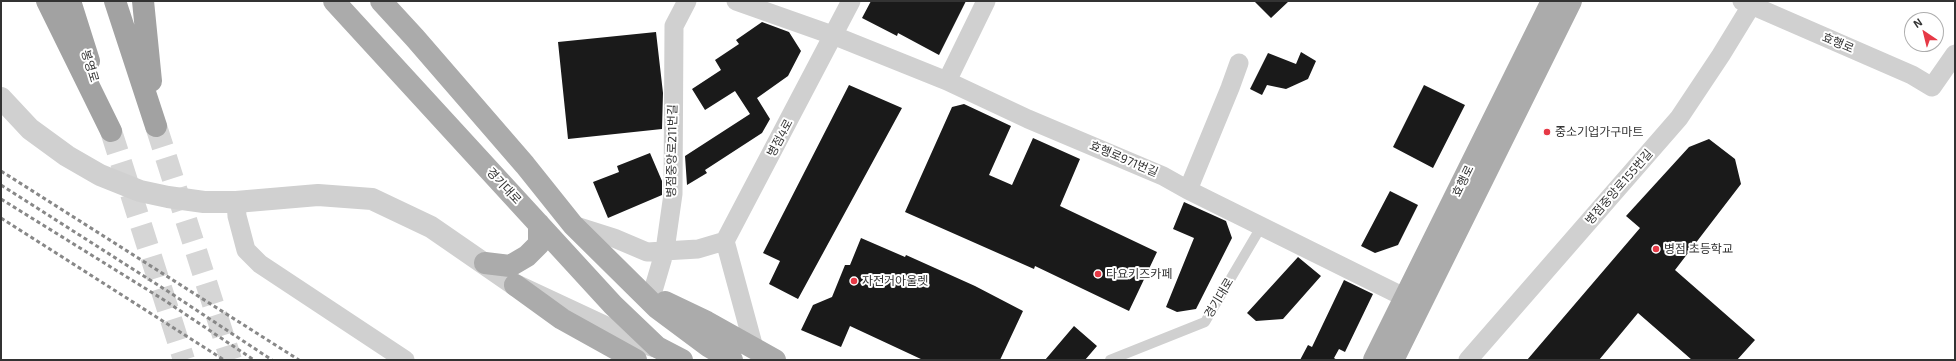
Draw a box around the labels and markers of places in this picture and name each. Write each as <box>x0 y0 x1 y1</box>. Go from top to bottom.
place label: 중소기업가구마트 <box>1555 125 1643 139</box>
marker: 중소기업가구마트 <box>1542 127 1552 137</box>
place label: 병점 초등학교 <box>1664 242 1733 256</box>
marker: 병점 초등학교 <box>1651 244 1661 254</box>
place label: 타요키즈카페 <box>1106 267 1172 281</box>
marker: 타요키즈카페 <box>1093 269 1103 279</box>
place label: 자전거아울렛 <box>862 274 928 288</box>
marker: 자전거아울렛 <box>849 276 859 286</box>

